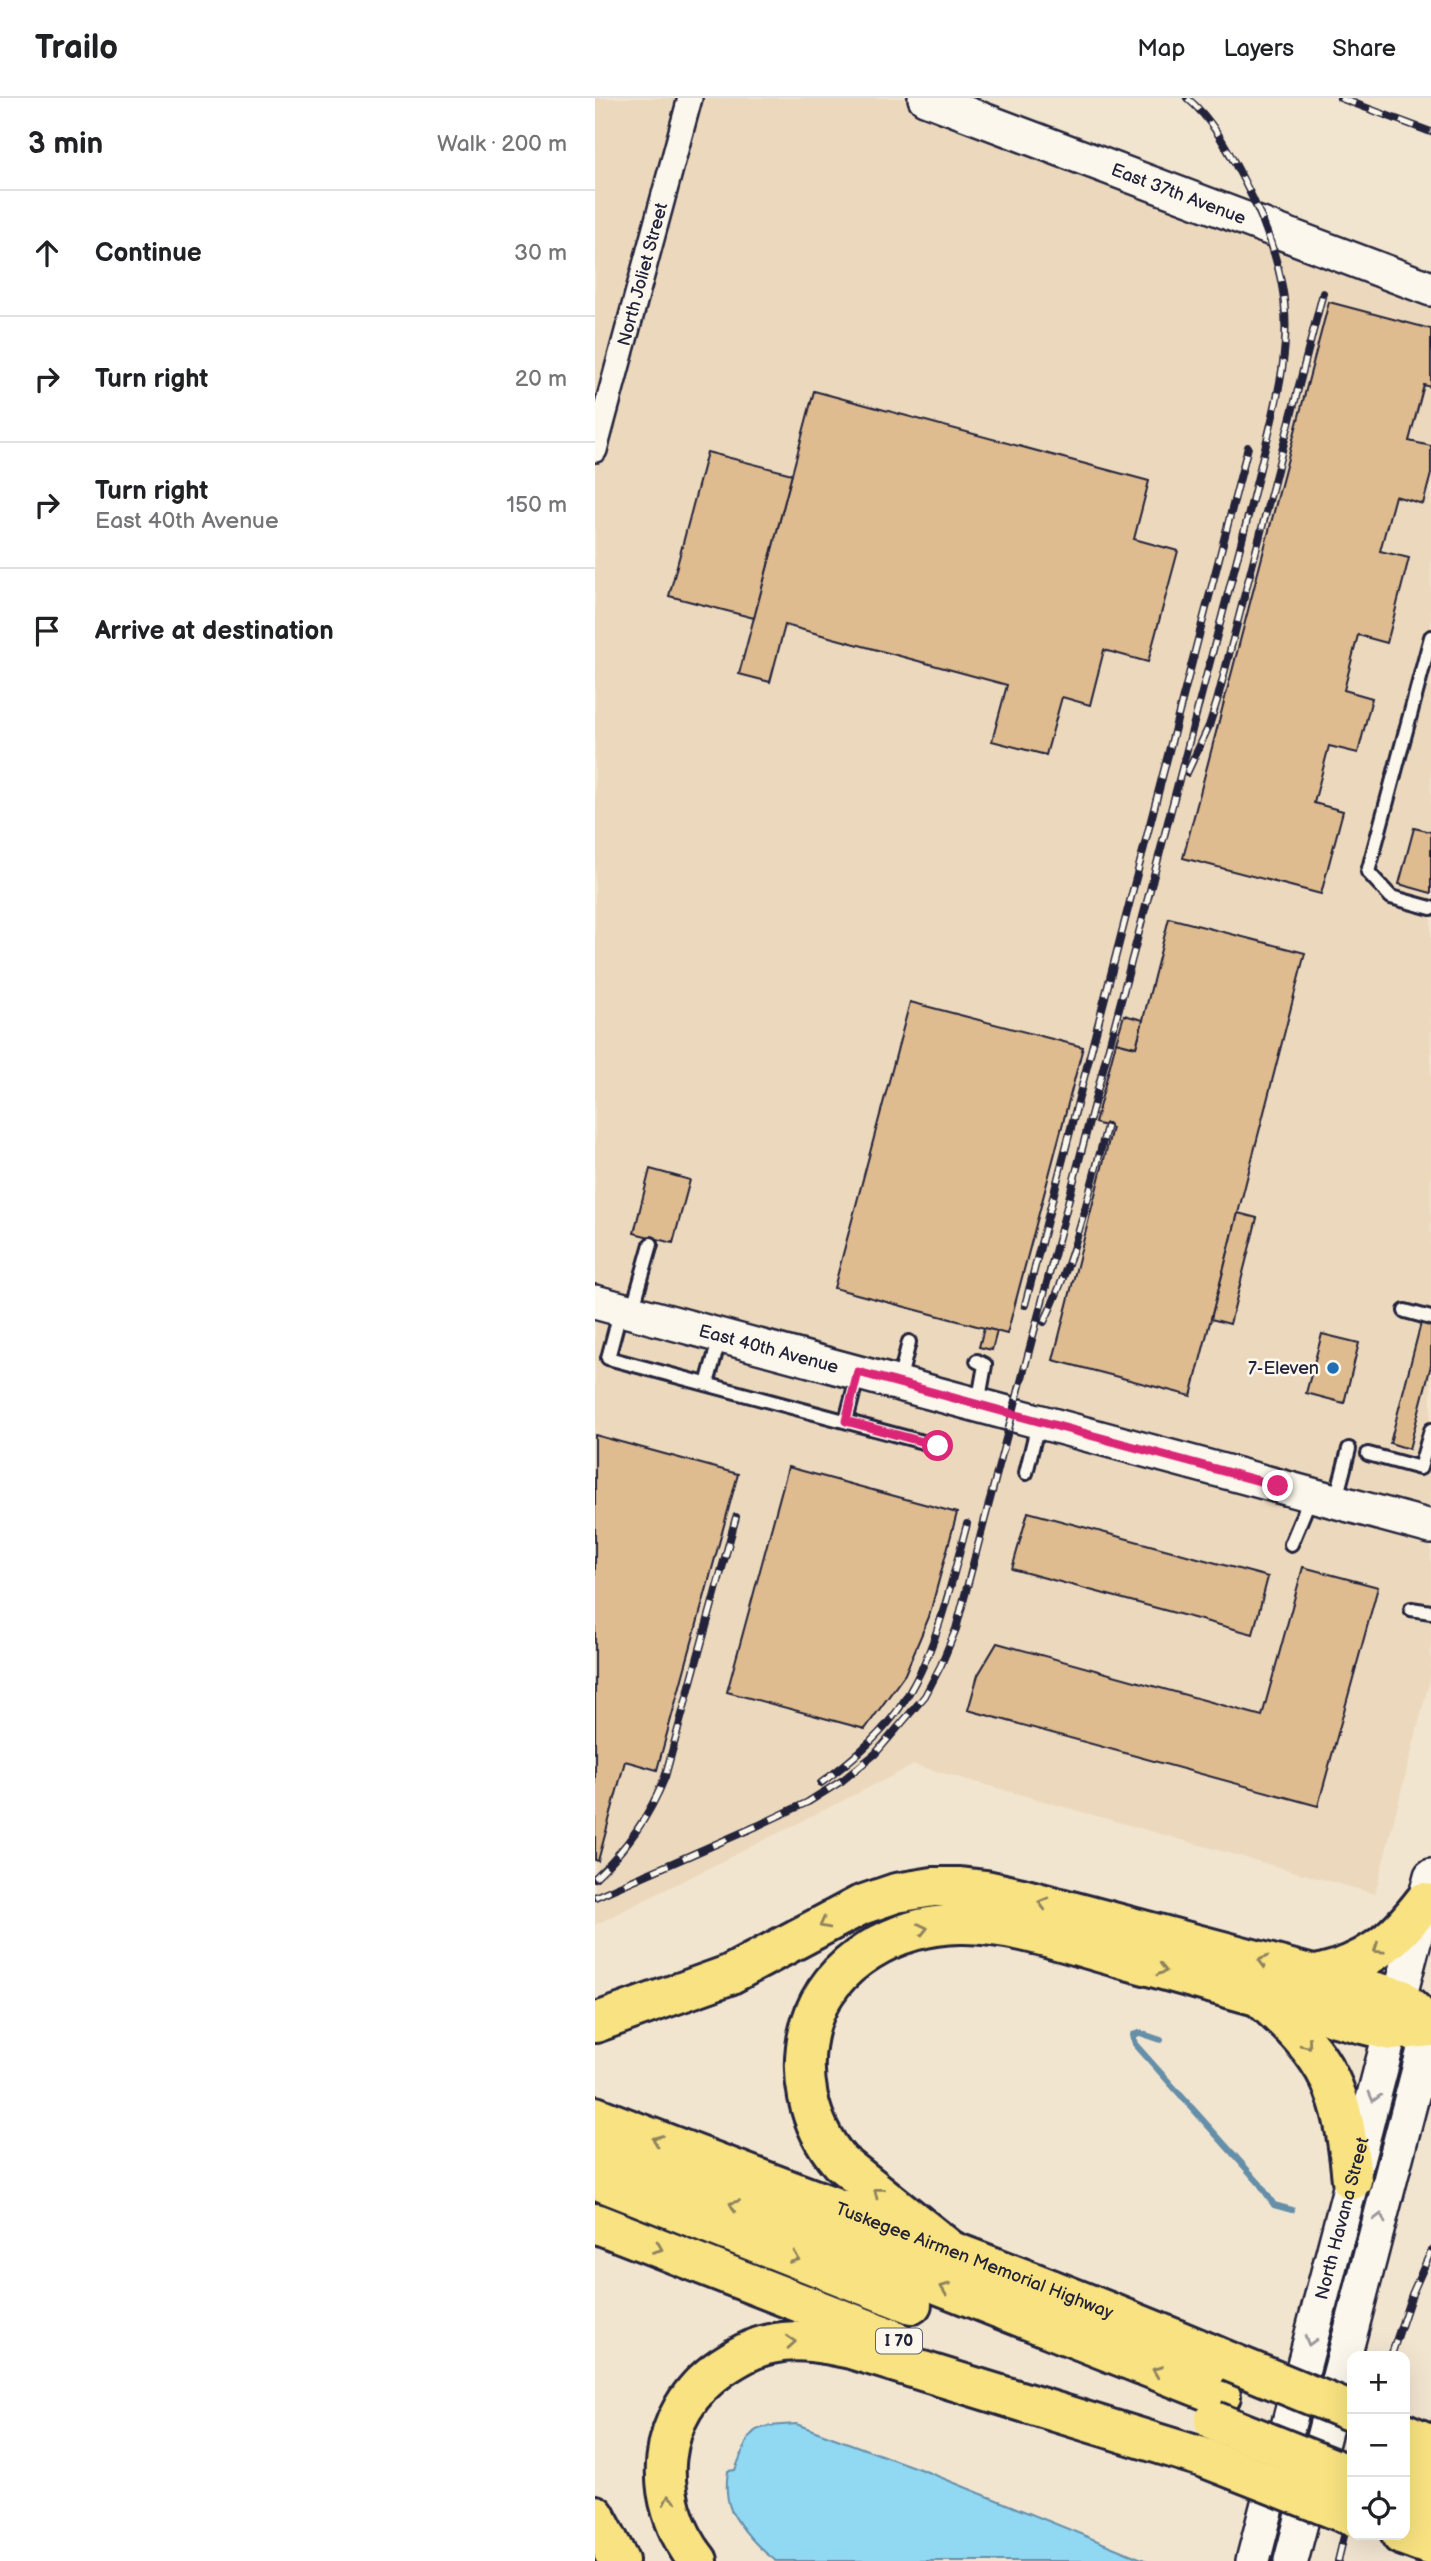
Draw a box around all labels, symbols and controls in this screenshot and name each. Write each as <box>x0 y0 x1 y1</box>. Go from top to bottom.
text: Trailo <box>35 28 118 68</box>
text: Map <box>1137 34 1185 63</box>
text: Layers <box>1223 34 1294 63</box>
text: Share <box>1332 34 1396 63</box>
text: 3 min <box>28 126 103 162</box>
text: Walk · 200 m <box>437 130 567 158</box>
street label: East 37th Avenue <box>1108 159 1249 229</box>
street label: North Joliet Street <box>613 200 672 348</box>
icon: ahead <box>28 234 66 272</box>
text: Continue <box>95 238 202 269</box>
text: 30 m <box>514 239 567 267</box>
icon: right <box>28 360 66 398</box>
text: Turn right <box>95 364 208 395</box>
text: 20 m <box>515 365 567 393</box>
text: Turn right <box>95 476 208 507</box>
icon: right <box>28 486 66 524</box>
text: 150 m <box>506 491 567 519</box>
text: East 40th Avenue <box>95 507 279 535</box>
icon: arrive <box>28 612 66 650</box>
text: Arrive at destination <box>95 616 334 647</box>
street label: East 40th Avenue <box>697 1320 841 1378</box>
place label: 7-Eleven <box>1248 1358 1319 1379</box>
marker: 7-Eleven <box>1325 1360 1341 1376</box>
route start <box>922 1430 953 1461</box>
route end <box>1262 1470 1293 1501</box>
one-way arrow <box>1037 1897 1049 1911</box>
one-way arrow <box>819 1916 831 1930</box>
one-way arrow <box>917 1922 929 1937</box>
one-way arrow <box>1373 1941 1386 1953</box>
one-way arrow <box>1257 1955 1269 1969</box>
one-way arrow <box>1156 1961 1168 1976</box>
one-way arrow <box>1299 2036 1311 2049</box>
one-way arrow <box>1368 2091 1382 2103</box>
street label: North Havana Street <box>1311 2134 1373 2302</box>
one-way arrow <box>651 2135 663 2149</box>
one-way arrow <box>873 2188 886 2200</box>
street label: Tuskegee Airmen Memorial Highway <box>833 2198 1117 2323</box>
one-way arrow <box>728 2199 740 2213</box>
one-way arrow <box>1372 2212 1386 2224</box>
one-way arrow <box>652 2239 664 2253</box>
one-way arrow <box>789 2250 801 2264</box>
one-way arrow <box>940 2283 952 2297</box>
road number: I 70 <box>876 2328 922 2354</box>
one-way arrow <box>785 2335 796 2350</box>
one-way arrow <box>1304 2335 1318 2347</box>
map controls <box>1347 2351 1410 2540</box>
button: + <box>1347 2351 1410 2414</box>
one-way arrow <box>1152 2366 1164 2380</box>
button: − <box>1347 2414 1410 2477</box>
button: locate <box>1347 2477 1410 2540</box>
one-way arrow <box>662 2494 677 2506</box>

